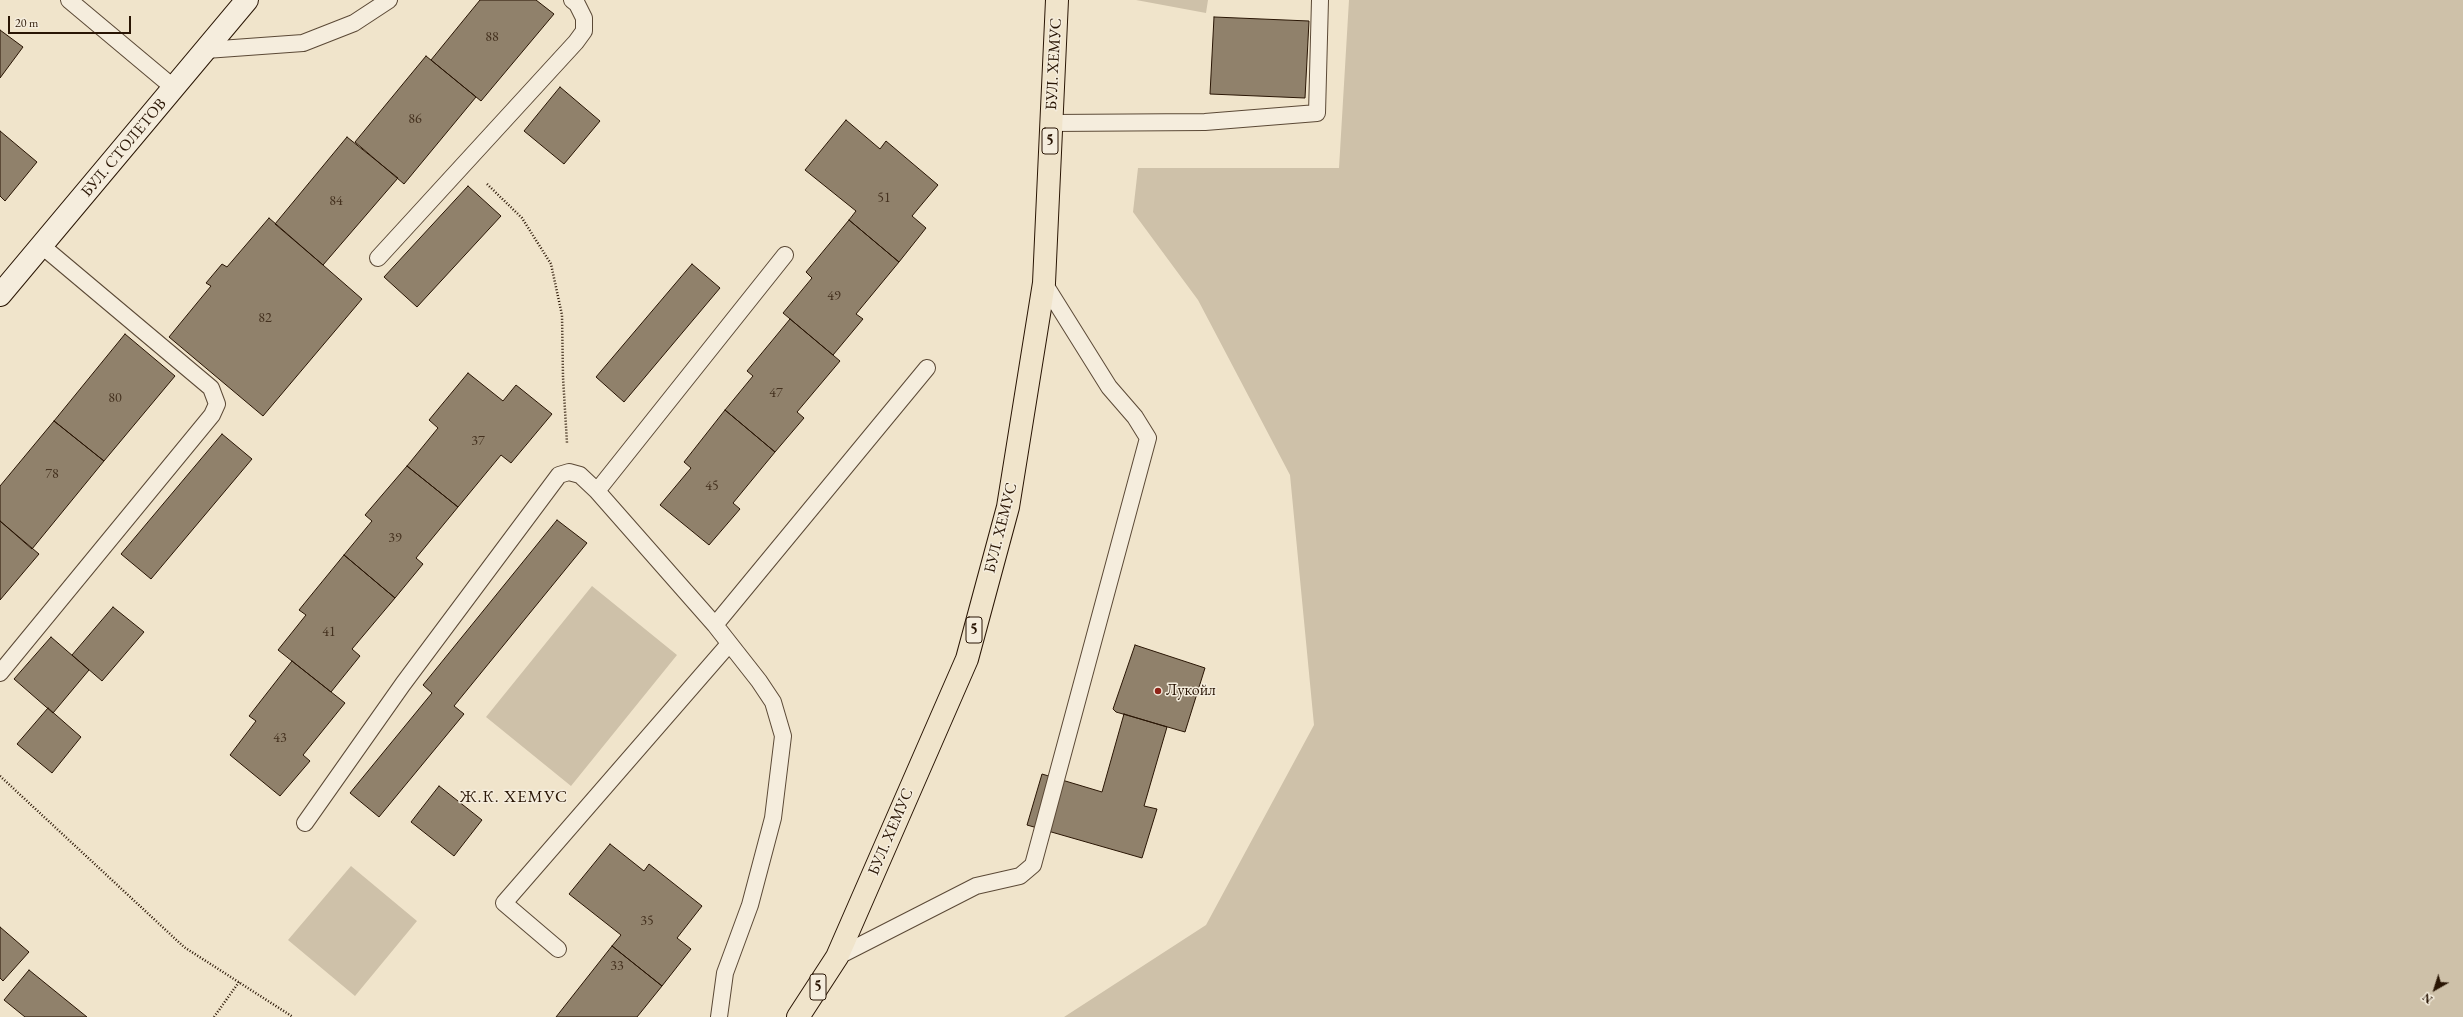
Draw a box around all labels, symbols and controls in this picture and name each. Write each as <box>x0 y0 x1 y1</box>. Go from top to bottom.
scale bar <box>10 8 133 34</box>
text: 20 m <box>15 15 38 31</box>
street label: БУЛ. ХЕМУС <box>1042 17 1066 111</box>
house number: 88 <box>485 29 499 45</box>
street label: БУЛ. СТОЛЕТОВ <box>77 95 171 201</box>
house number: 86 <box>408 111 422 127</box>
road number: 5 <box>1042 128 1058 154</box>
house number: 51 <box>877 190 891 206</box>
house number: 84 <box>329 193 343 209</box>
house number: 49 <box>827 288 841 304</box>
house number: 82 <box>258 310 272 326</box>
house number: 47 <box>769 385 783 401</box>
house number: 80 <box>108 390 122 406</box>
house number: 37 <box>471 433 485 449</box>
house number: 78 <box>45 466 59 482</box>
house number: 45 <box>705 478 719 494</box>
street label: БУЛ. ХЕМУС <box>981 481 1021 575</box>
house number: 39 <box>388 530 402 546</box>
road number: 5 <box>966 617 982 643</box>
house number: 41 <box>322 624 336 640</box>
place label: Лукойл <box>1166 681 1216 701</box>
marker: Лукойл <box>1153 686 1163 696</box>
house number: 43 <box>273 730 287 746</box>
street label: БУЛ. ХЕМУС <box>864 786 918 878</box>
district label: Ж.К. ХЕМУС <box>460 787 568 807</box>
house number: 35 <box>640 913 654 929</box>
house number: 33 <box>610 958 624 974</box>
north arrow <box>2415 969 2455 1009</box>
road number: 5 <box>810 974 826 1000</box>
text: N <box>2420 990 2435 1007</box>

